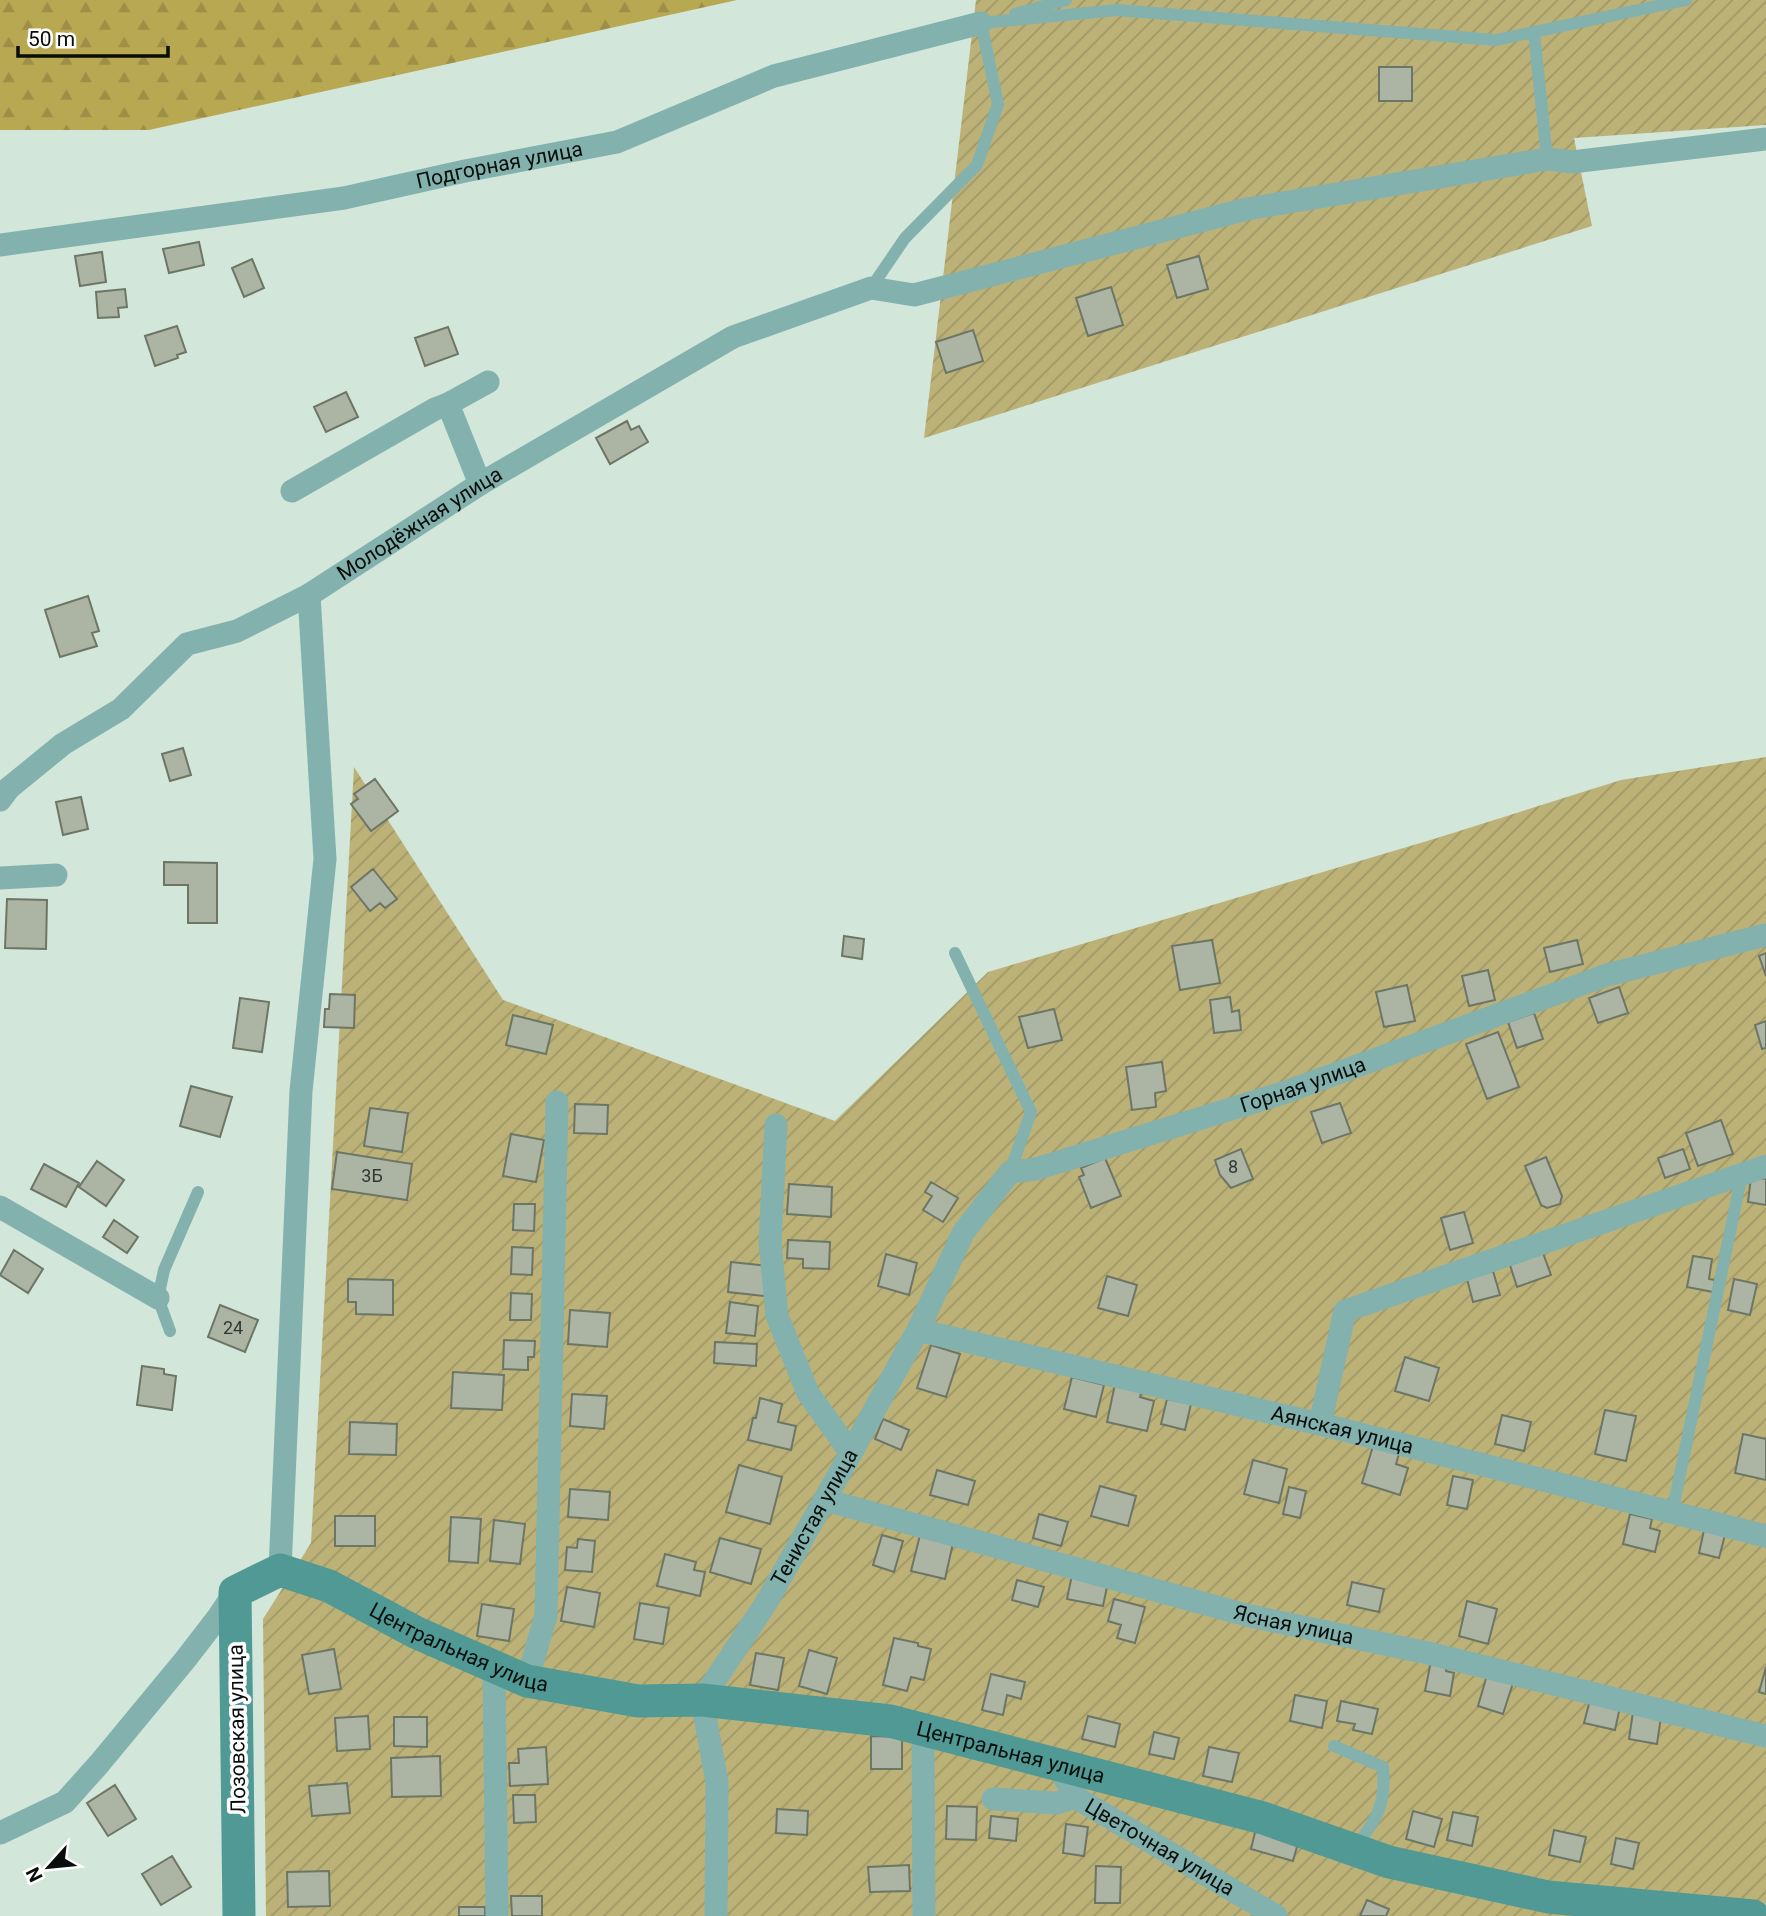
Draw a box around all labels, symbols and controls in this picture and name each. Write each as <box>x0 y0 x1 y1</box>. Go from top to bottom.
scale bar <box>18 14 168 58</box>
text: 50 m <box>28 27 75 51</box>
street label: Подгорная улица <box>414 137 585 194</box>
street label: Молодёжная улица <box>333 462 506 585</box>
street label: Горная улица <box>1237 1052 1369 1118</box>
house number: 8 <box>1228 1156 1238 1177</box>
house number: 3Б <box>361 1165 383 1186</box>
house number: 24 <box>223 1317 243 1338</box>
street label: Аянская улица <box>1269 1401 1416 1459</box>
street label: Тенистая улица <box>766 1445 863 1590</box>
street label: Центральная улица <box>365 1598 550 1697</box>
street label: Ясная улица <box>1231 1600 1356 1649</box>
street label: Лозовская улица <box>224 1644 250 1814</box>
street label: Центральная улица <box>914 1716 1107 1788</box>
street label: Цветочная улица <box>1081 1794 1239 1901</box>
north arrow <box>14 1832 84 1902</box>
text: N <box>21 1863 48 1886</box>

